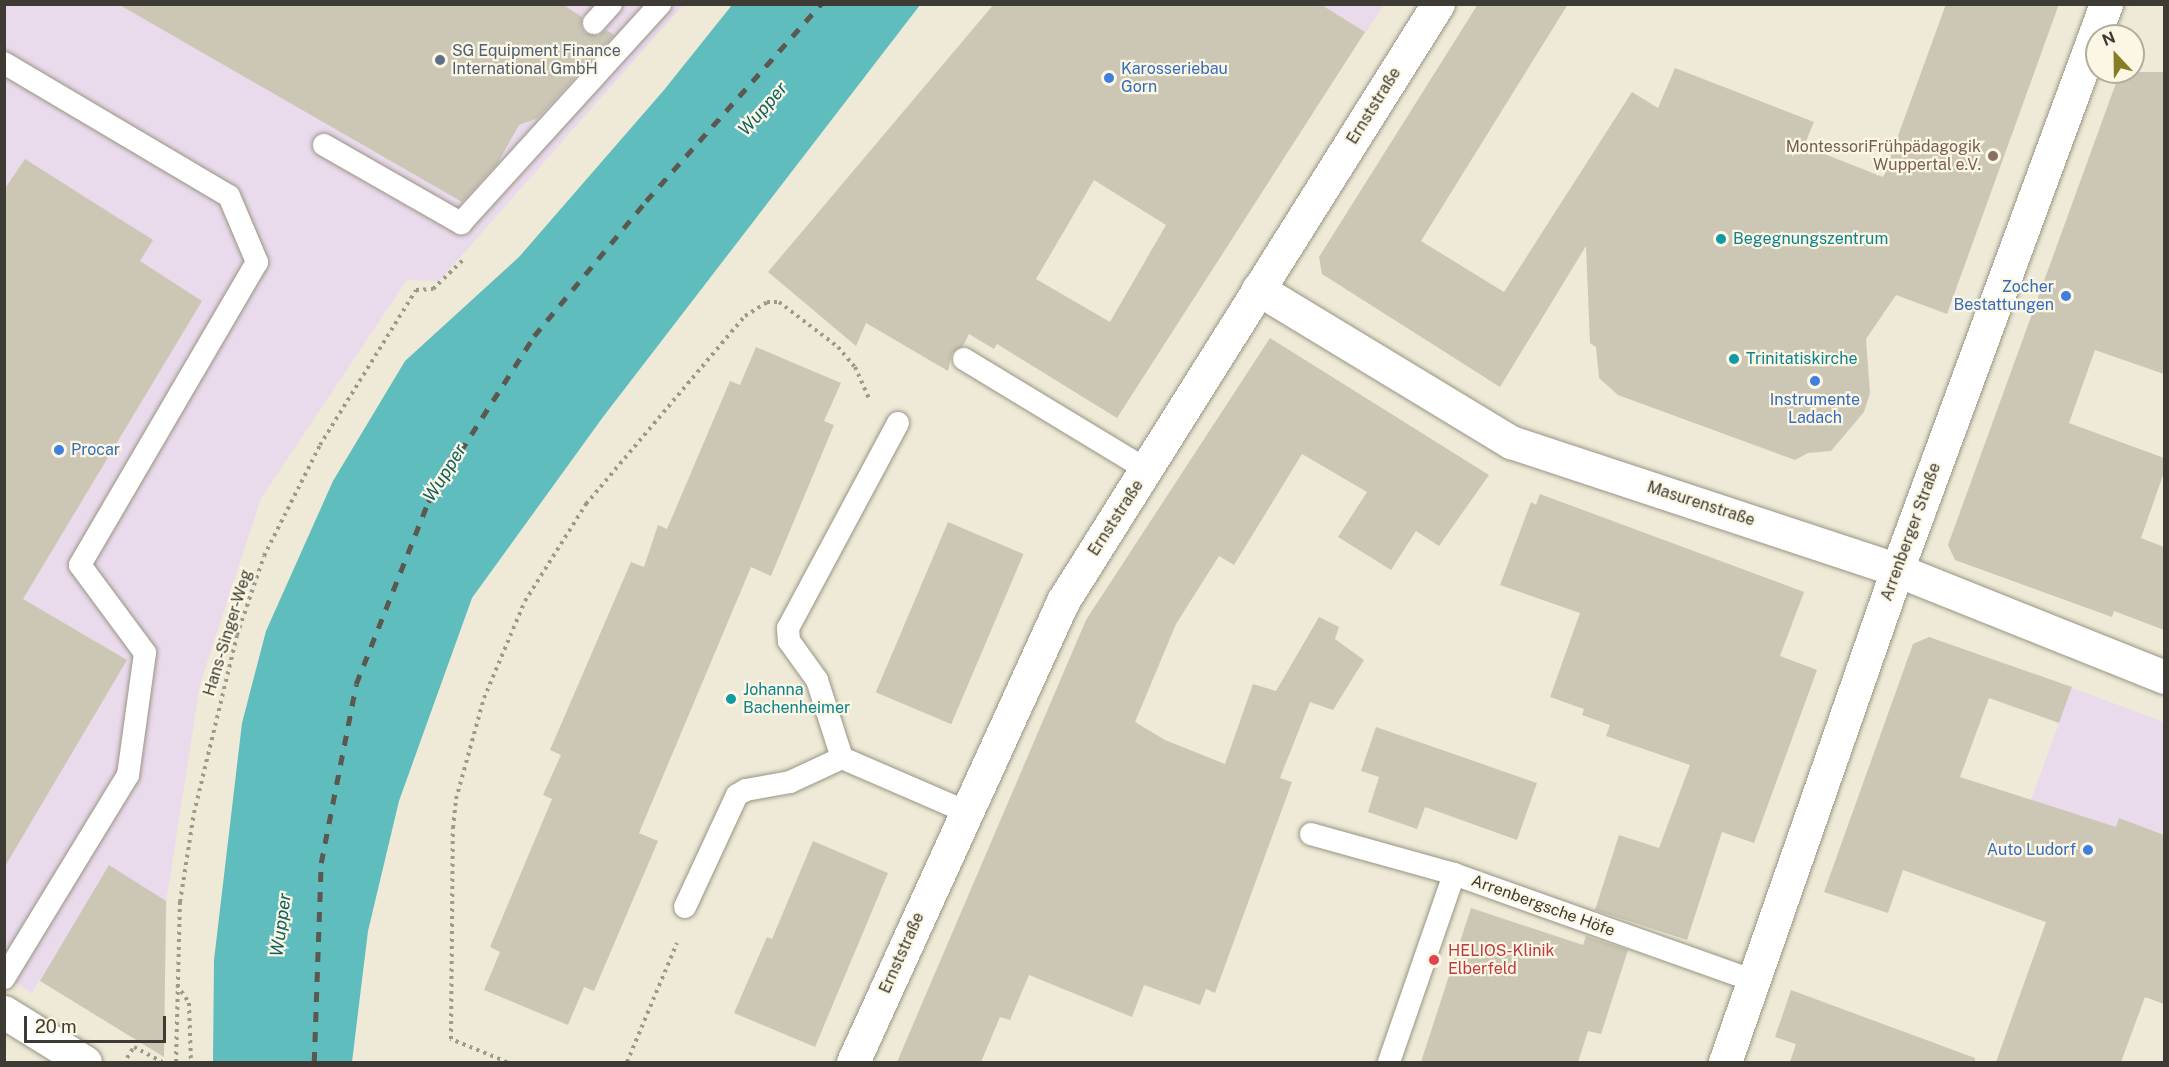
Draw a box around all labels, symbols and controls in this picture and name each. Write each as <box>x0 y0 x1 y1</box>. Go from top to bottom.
north arrow <box>2085 24 2145 84</box>
text: N <box>2099 28 2118 50</box>
place label: SG Equipment Finance International GmbH <box>452 41 621 79</box>
marker: SG Equipment Finance International GmbH <box>433 53 447 67</box>
place label: Karosseriebau Gorn <box>1121 59 1228 97</box>
street label: Ernststraße <box>1343 64 1405 148</box>
marker: Karosseriebau Gorn <box>1102 71 1116 85</box>
water label: Wupper <box>734 78 792 140</box>
place label: MontessoriFrühpädagogik Wuppertal e.V. <box>1786 137 1981 175</box>
marker: MontessoriFrühpädagogik Wuppertal e.V. <box>1986 149 2000 163</box>
place label: Begegnungszentrum <box>1733 229 1888 249</box>
marker: Begegnungszentrum <box>1714 232 1728 246</box>
place label: Zocher Bestattungen <box>1953 277 2054 315</box>
marker: Zocher Bestattungen <box>2059 289 2073 303</box>
place label: Trinitatiskirche <box>1746 349 1857 369</box>
marker: Trinitatiskirche <box>1727 352 1741 366</box>
marker: Instrumente Ladach <box>1808 374 1822 388</box>
place label: Instrumente Ladach <box>1770 390 1860 428</box>
place label: Procar <box>71 440 120 460</box>
water label: Wupper <box>419 440 471 506</box>
marker: Procar <box>52 443 66 457</box>
street label: Arrenberger Straße <box>1877 460 1945 604</box>
street label: Ernststraße <box>1084 476 1148 560</box>
street label: Masurenstraße <box>1645 478 1757 530</box>
street label: Hans-Singer-Weg <box>200 568 256 698</box>
place label: Johanna Bachenheimer <box>743 680 850 718</box>
marker: Johanna Bachenheimer <box>724 692 738 706</box>
place label: Auto Ludorf <box>1987 840 2076 860</box>
marker: Auto Ludorf <box>2081 843 2095 857</box>
street label: Arrenbergsche Höfe <box>1469 871 1617 941</box>
water label: Wupper <box>266 892 296 958</box>
street label: Ernststraße <box>876 910 928 996</box>
place label: HELIOS-Klinik Elberfeld <box>1448 941 1555 979</box>
marker: HELIOS-Klinik Elberfeld <box>1425 951 1443 969</box>
scale bar <box>27 1004 170 1042</box>
text: 20 m <box>35 1016 77 1037</box>

